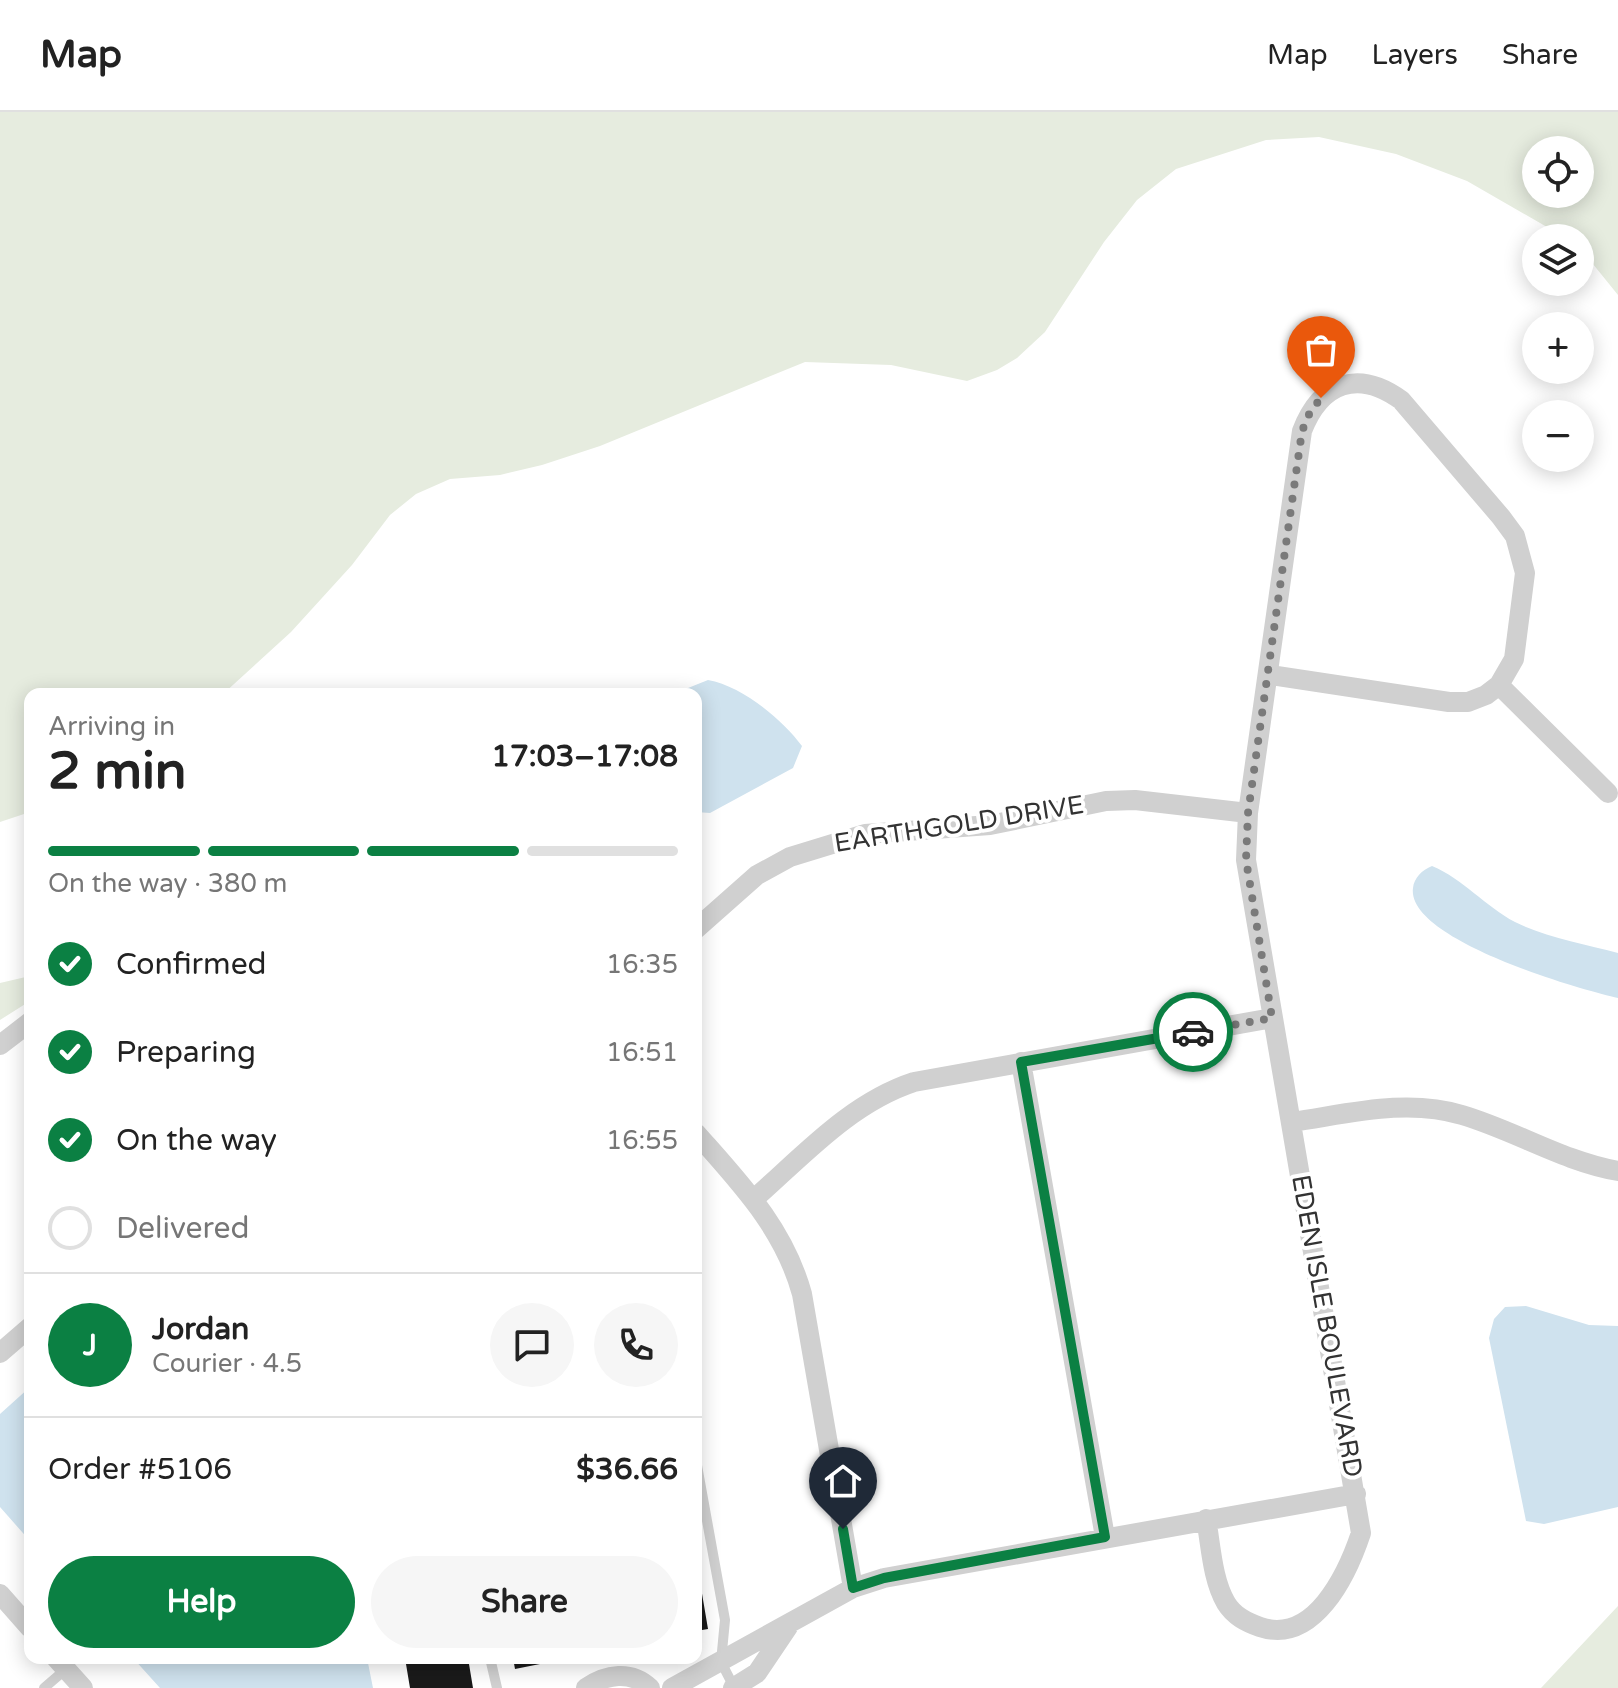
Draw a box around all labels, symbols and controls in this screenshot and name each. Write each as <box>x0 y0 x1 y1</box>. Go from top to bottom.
text: Map <box>40 32 122 78</box>
text: Map <box>1267 38 1328 72</box>
text: Layers <box>1372 38 1458 72</box>
text: Share <box>1502 38 1578 72</box>
map controls <box>1522 136 1594 472</box>
button: locate <box>1522 136 1594 208</box>
button: layers <box>1522 224 1594 296</box>
button: + <box>1522 312 1594 384</box>
pin <box>1287 316 1355 398</box>
icon: bag <box>1299 328 1343 372</box>
button: − <box>1522 400 1594 472</box>
text: Arriving in <box>48 711 175 742</box>
text: 17:03–17:08 <box>491 738 678 775</box>
text: 2 min <box>48 740 187 803</box>
street label: EARTHGOLD DRIVE <box>832 789 1086 859</box>
text: On the way · 380 m <box>48 868 287 899</box>
icon: check <box>48 942 92 986</box>
text: Confirmed <box>116 946 267 983</box>
text: 16:35 <box>606 949 678 980</box>
courier <box>1153 992 1233 1072</box>
icon: car <box>1171 1010 1215 1054</box>
icon: check <box>48 1030 92 1074</box>
text: Preparing <box>116 1034 256 1071</box>
text: 16:51 <box>606 1037 678 1068</box>
icon: check <box>48 1118 92 1162</box>
text: On the way <box>116 1122 277 1159</box>
text: 16:55 <box>606 1125 678 1156</box>
street label: EDEN ISLE BOULEVARD <box>1285 1172 1369 1480</box>
text: Delivered <box>116 1210 250 1247</box>
button: chat <box>490 1303 574 1387</box>
button: phone <box>594 1303 678 1387</box>
text: Jordan <box>152 1311 249 1348</box>
text: J <box>83 1327 97 1364</box>
text: Courier · 4.5 <box>152 1348 302 1379</box>
pin <box>809 1447 877 1529</box>
text: Order #5106 <box>48 1451 232 1488</box>
text: $36.66 <box>576 1451 678 1488</box>
icon: home <box>821 1459 865 1503</box>
button: Help <box>48 1556 355 1648</box>
button: Share <box>371 1556 678 1648</box>

